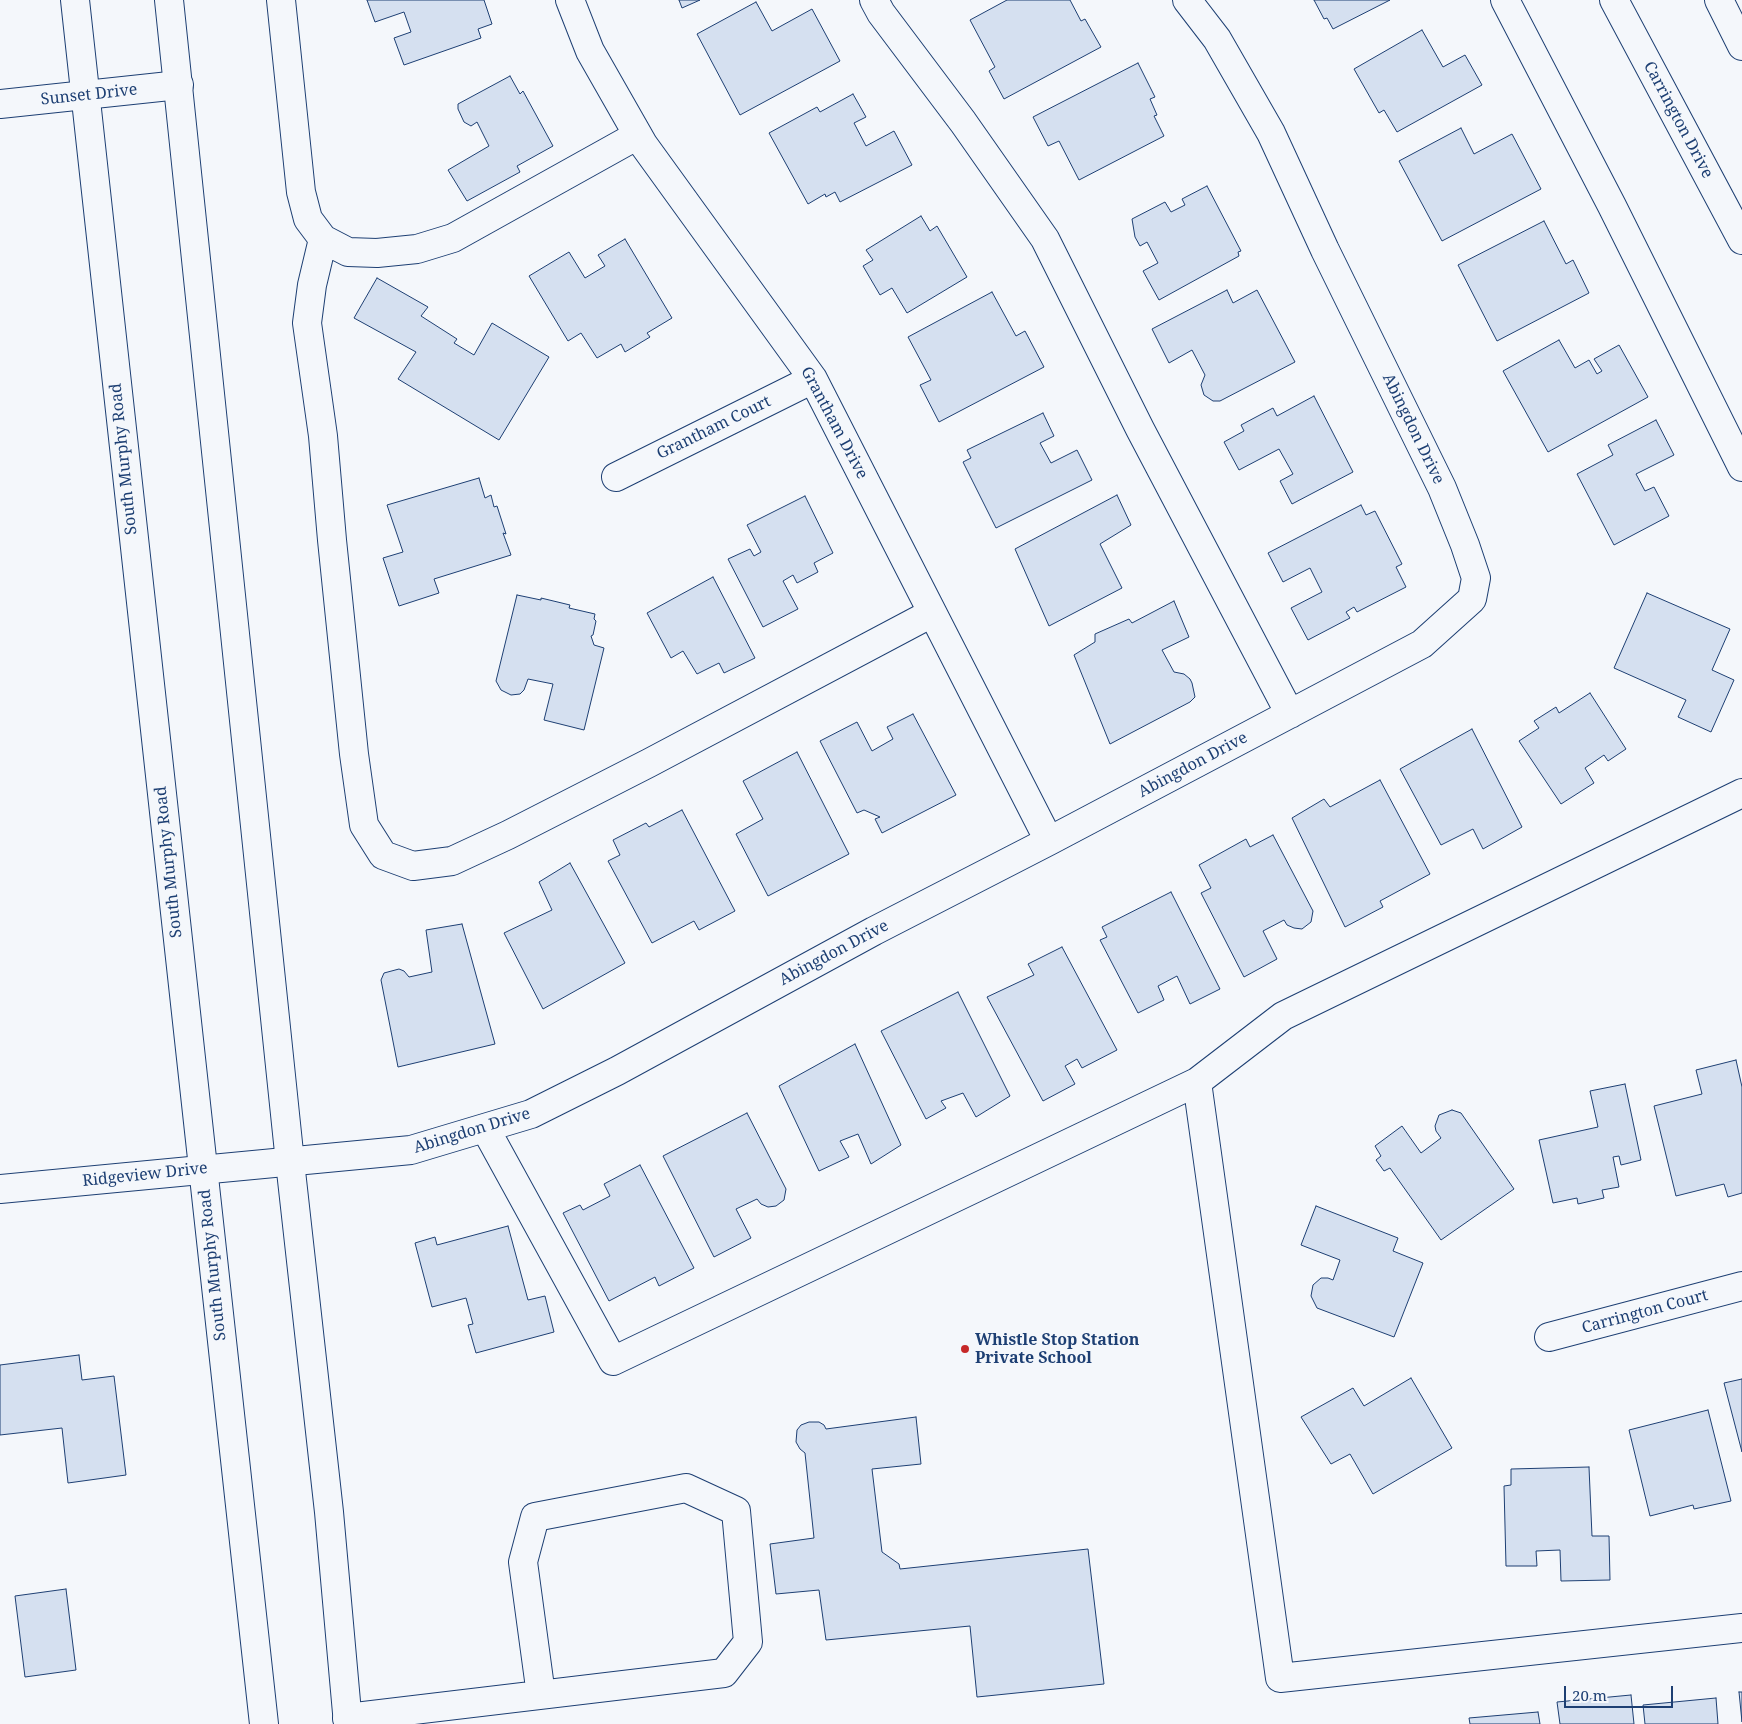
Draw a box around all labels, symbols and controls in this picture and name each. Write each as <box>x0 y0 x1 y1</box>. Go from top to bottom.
street label: Carrington Drive <box>1639 58 1717 182</box>
street label: Sunset Drive <box>40 80 138 110</box>
street label: Grantham Drive <box>796 364 872 482</box>
street label: Abingdon Drive <box>1378 371 1448 487</box>
street label: South Murphy Road <box>106 382 142 536</box>
street label: Grantham Court <box>654 392 774 464</box>
street label: Abingdon Drive <box>1135 728 1251 802</box>
street label: South Murphy Road <box>151 785 187 939</box>
street label: Abingdon Drive <box>776 916 892 990</box>
street label: Abingdon Drive <box>411 1104 533 1158</box>
street label: Ridgeview Drive <box>82 1159 208 1191</box>
street label: South Murphy Road <box>195 1188 231 1342</box>
street label: Carrington Court <box>1580 1286 1710 1338</box>
place label: Whistle Stop Station Private School <box>975 1330 1139 1368</box>
marker: Whistle Stop Station Private School <box>959 1343 971 1355</box>
scale bar <box>1567 1676 1676 1708</box>
text: 20 m <box>1572 1685 1607 1705</box>

